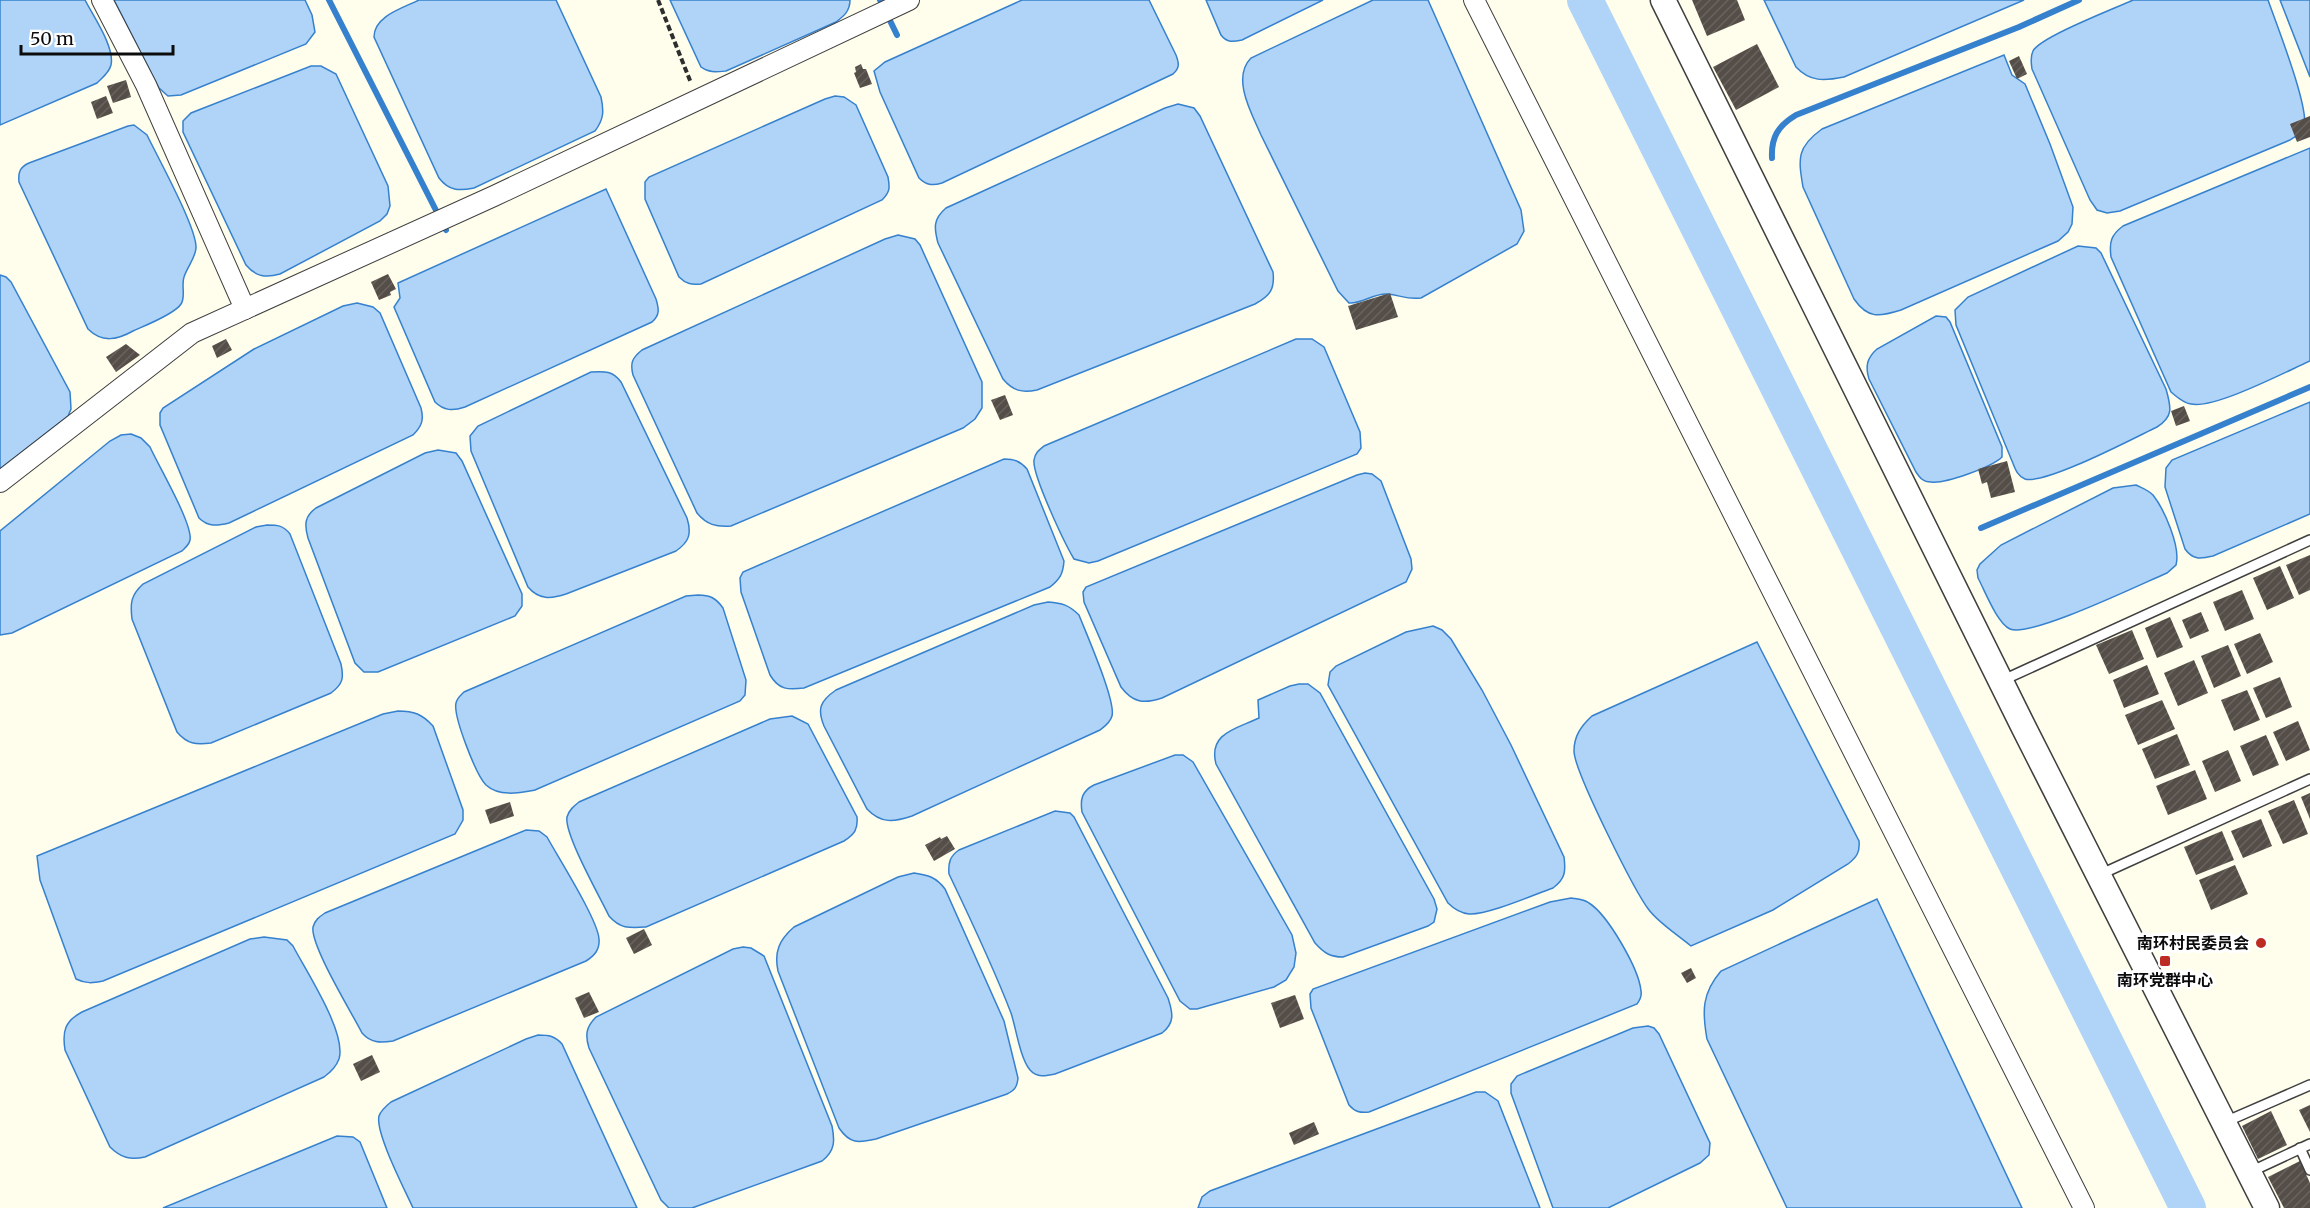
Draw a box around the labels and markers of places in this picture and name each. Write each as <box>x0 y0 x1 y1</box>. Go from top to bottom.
place label: 南环村民委员会 <box>2137 933 2249 953</box>
marker: 南环村民委员会 <box>2254 936 2268 950</box>
marker: 南环党群中心 <box>2158 954 2172 968</box>
place label: 南环党群中心 <box>2117 970 2213 990</box>

